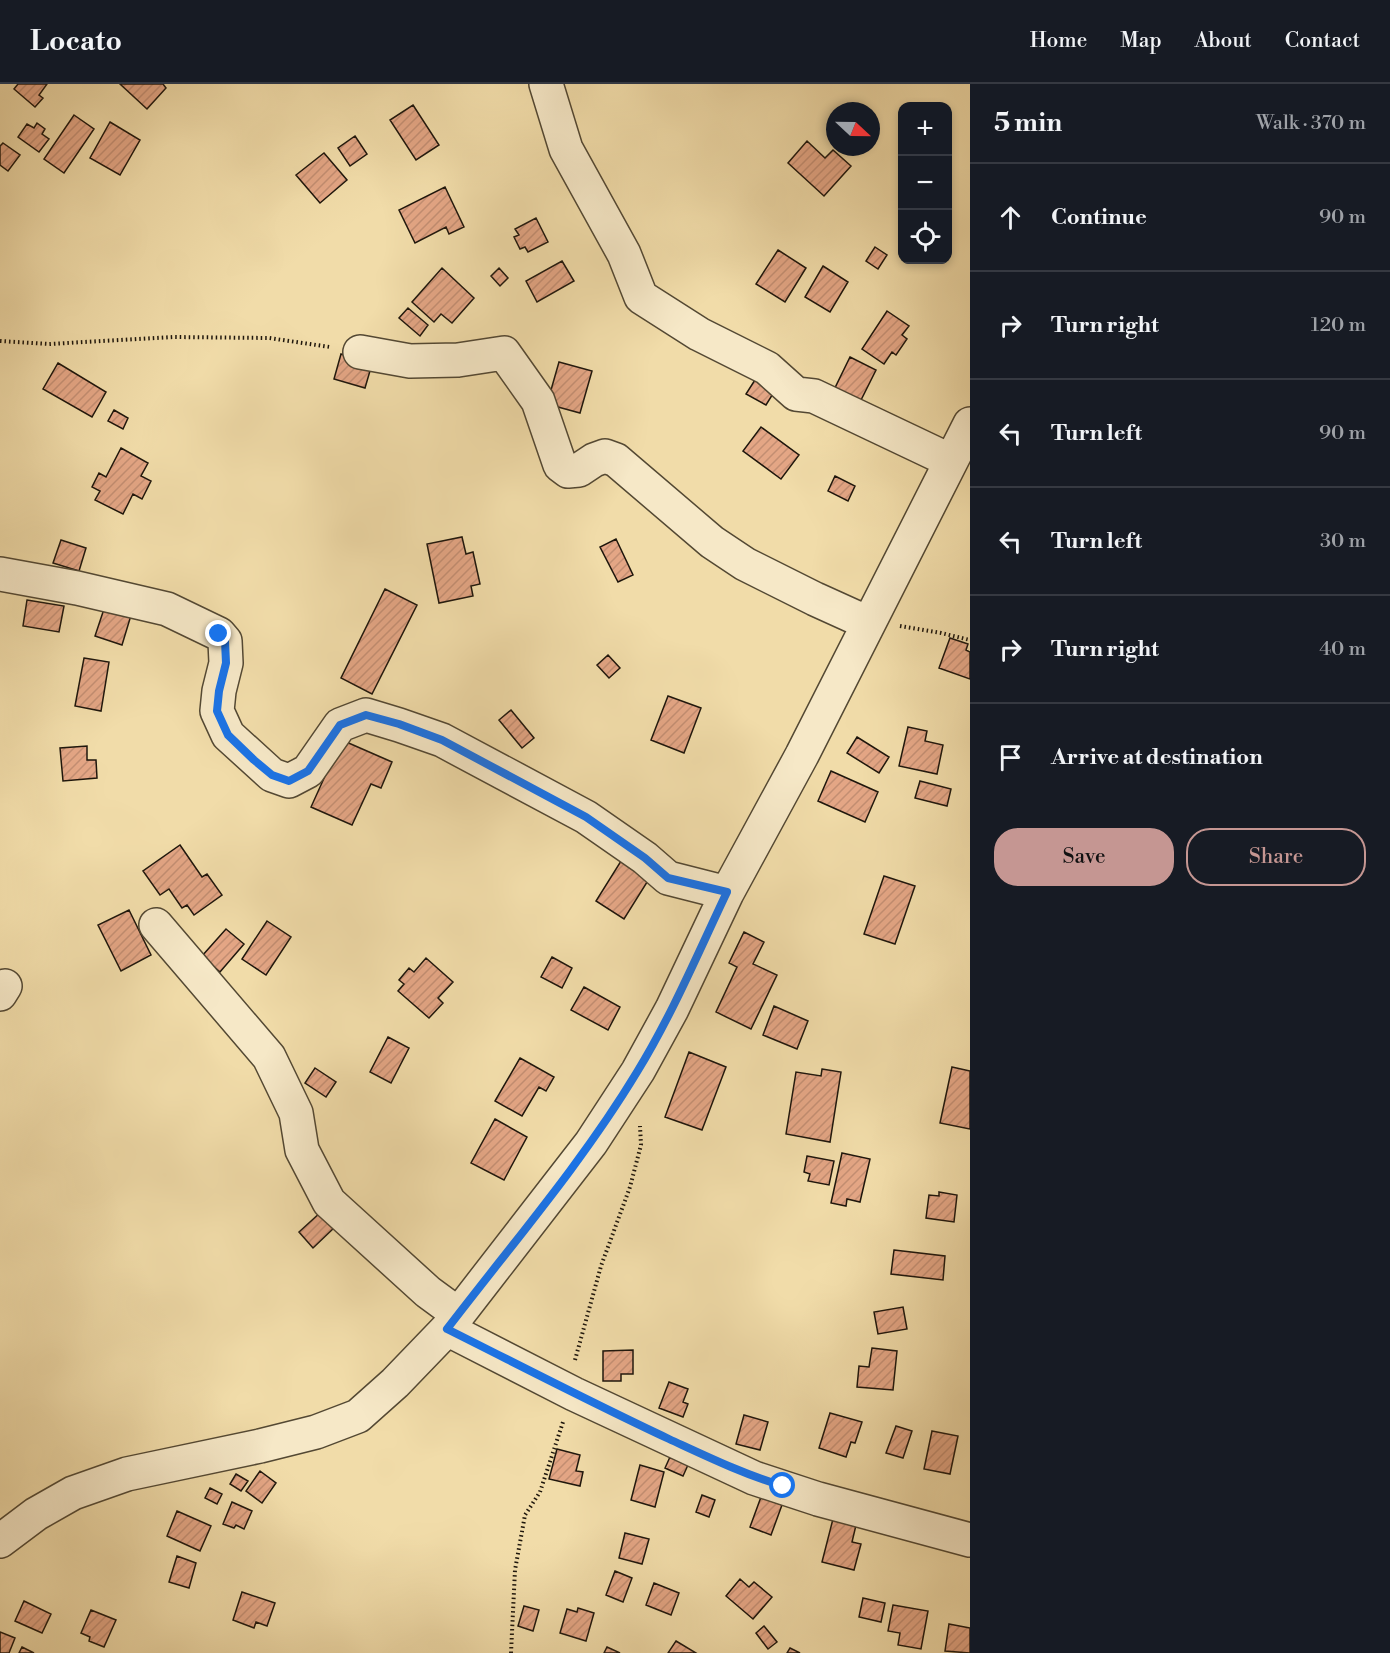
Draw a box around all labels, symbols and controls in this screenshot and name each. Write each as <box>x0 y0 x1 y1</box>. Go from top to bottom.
text: Locato <box>30 24 122 59</box>
text: Home <box>1030 28 1087 54</box>
text: Map <box>1120 28 1162 54</box>
text: About <box>1195 28 1252 54</box>
text: Contact <box>1285 28 1360 54</box>
north arrow <box>826 102 880 156</box>
map controls <box>898 102 952 264</box>
button: + <box>898 102 952 156</box>
text: 5 min <box>994 107 1062 139</box>
text: Walk · 370 m <box>1256 111 1366 136</box>
button: − <box>898 156 952 210</box>
icon: ahead <box>994 201 1027 234</box>
text: Continue <box>1051 204 1147 231</box>
text: 90 m <box>1319 205 1366 230</box>
button: locate <box>898 210 952 264</box>
icon: right <box>994 309 1027 342</box>
text: Turn right <box>1051 312 1159 339</box>
text: 120 m <box>1311 313 1366 338</box>
icon: left <box>994 417 1027 450</box>
text: Turn left <box>1051 420 1142 447</box>
text: 90 m <box>1319 421 1366 446</box>
icon: left <box>994 525 1027 558</box>
text: Turn left <box>1051 528 1142 555</box>
text: 30 m <box>1320 529 1366 554</box>
route end <box>205 620 231 646</box>
icon: right <box>994 633 1027 666</box>
text: Turn right <box>1051 636 1159 663</box>
text: 40 m <box>1319 637 1366 662</box>
icon: arrive <box>994 741 1027 774</box>
text: Arrive at destination <box>1051 744 1263 771</box>
button: Save <box>994 828 1174 886</box>
button: Share <box>1186 828 1366 886</box>
route start <box>769 1472 795 1498</box>

